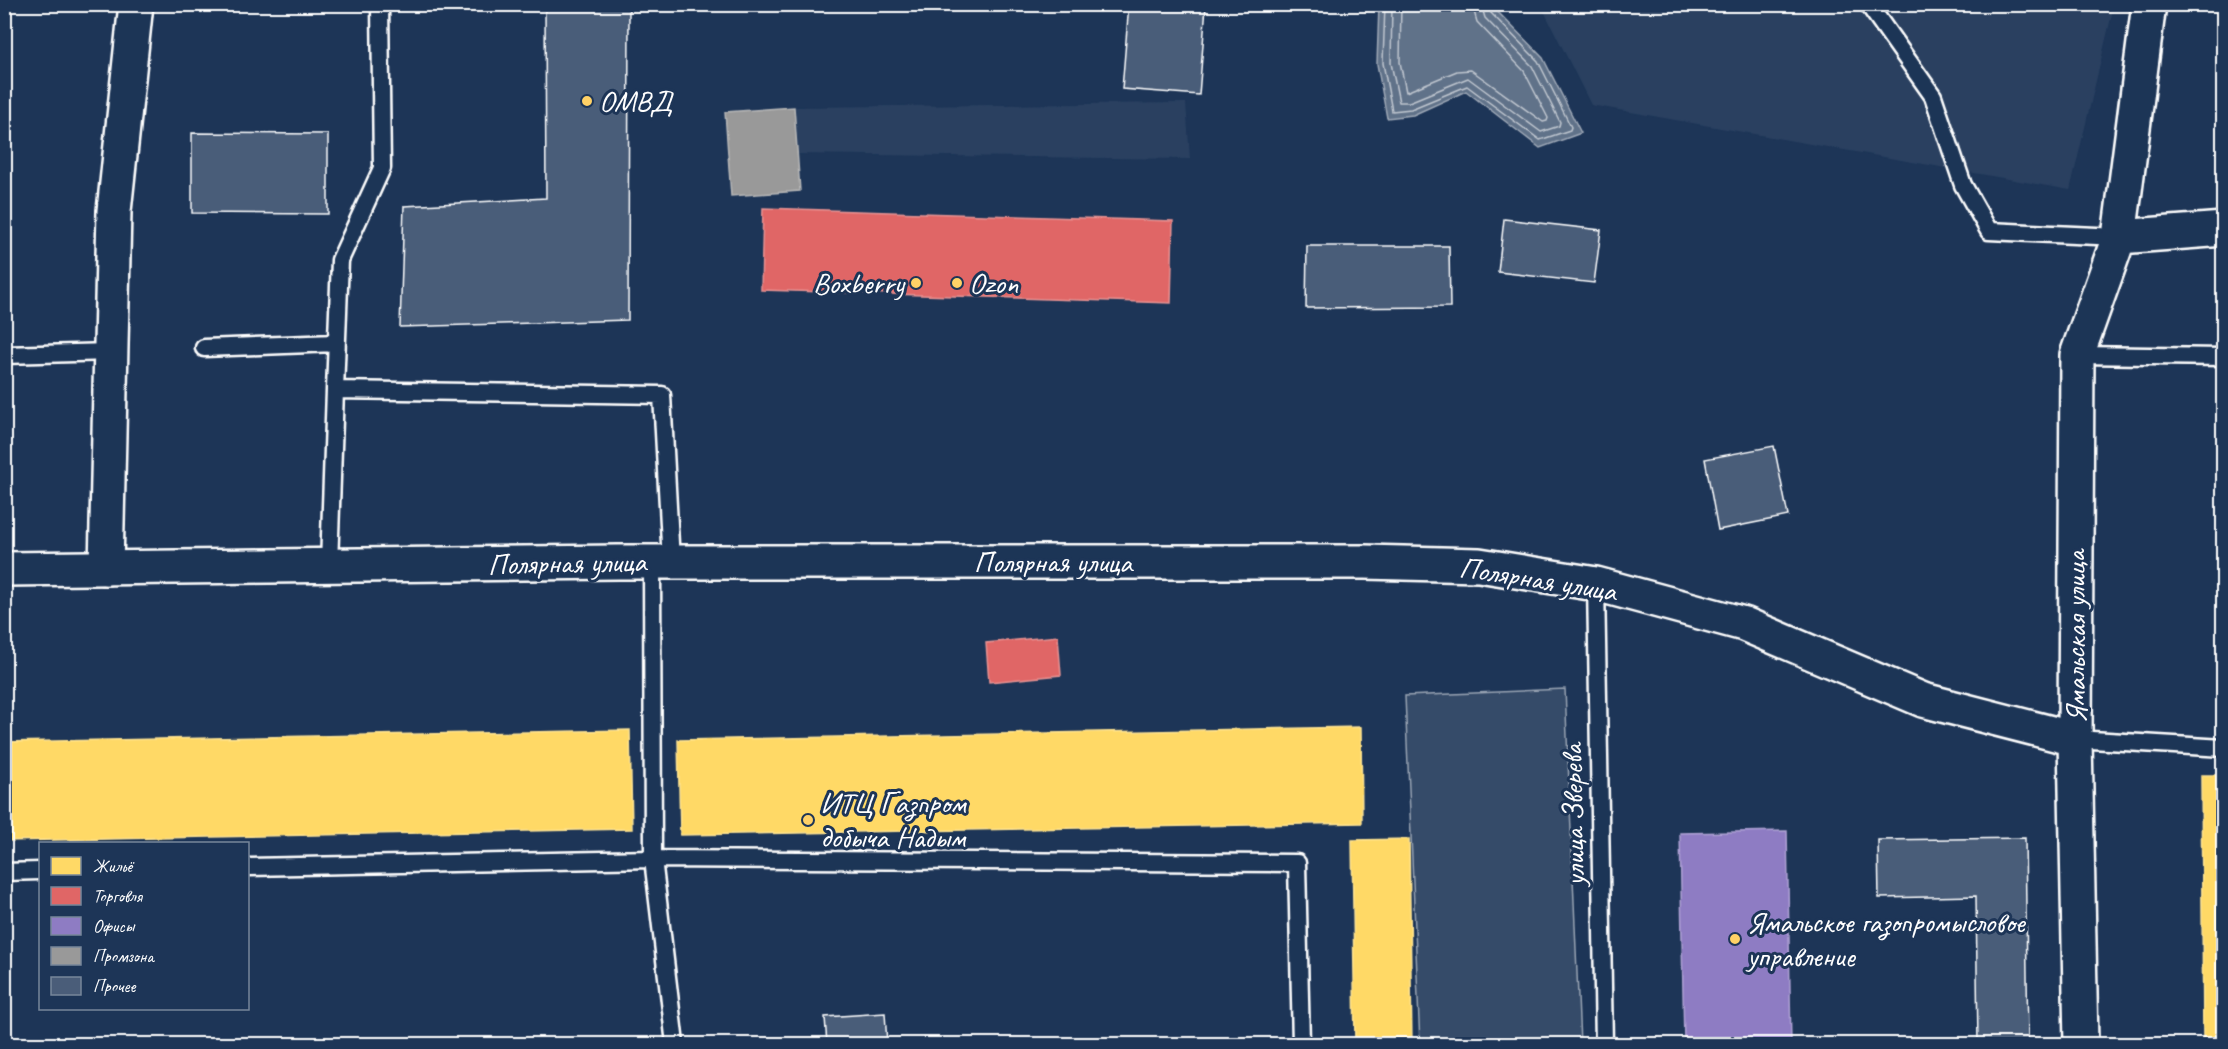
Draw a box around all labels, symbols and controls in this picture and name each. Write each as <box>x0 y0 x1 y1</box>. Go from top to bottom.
place label: ОМВД <box>599 82 675 120</box>
marker: ОМВД <box>580 94 594 108</box>
place label: Boxberry <box>813 264 906 302</box>
place label: Ozon <box>969 264 1019 302</box>
marker: Boxberry <box>909 276 923 290</box>
marker: Ozon <box>950 276 964 290</box>
street label: Полярная улица <box>488 543 648 583</box>
street label: Полярная улица <box>974 543 1134 581</box>
street label: Полярная улица <box>1457 548 1621 610</box>
street label: Ямальская улица <box>2056 548 2094 724</box>
street label: улица Зверева <box>1553 741 1593 888</box>
place label: ИТЦ Газпром добыча Надым <box>820 784 967 856</box>
marker: ИТЦ Газпром добыча Надым <box>801 813 815 827</box>
legend <box>39 842 249 1010</box>
text: Жильё <box>93 855 135 877</box>
text: Торговля <box>93 885 144 907</box>
place label: Ямальское газопромысловое управление <box>1745 903 2027 975</box>
text: Офисы <box>93 915 136 937</box>
marker: Ямальское газопромысловое управление <box>1728 932 1742 946</box>
text: Промзона <box>93 945 155 967</box>
text: Прочее <box>93 975 136 997</box>

